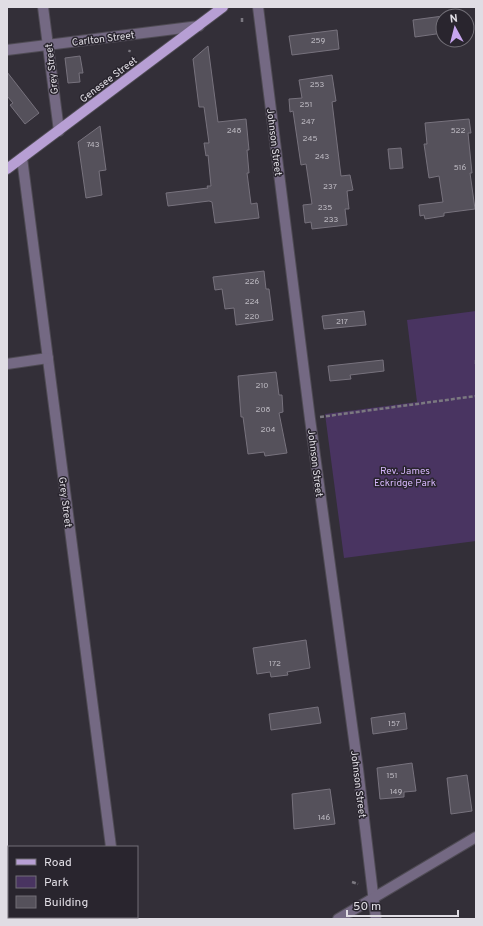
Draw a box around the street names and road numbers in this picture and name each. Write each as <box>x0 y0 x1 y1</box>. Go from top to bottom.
street label: Carlton Street <box>71 29 135 50</box>
street label: Grey Street <box>43 43 62 95</box>
street label: Genesee Street <box>78 54 140 106</box>
street label: Johnson Street <box>263 108 284 177</box>
street label: Johnson Street <box>304 429 325 498</box>
street label: Grey Street <box>55 476 74 528</box>
street label: Johnson Street <box>347 750 368 819</box>

